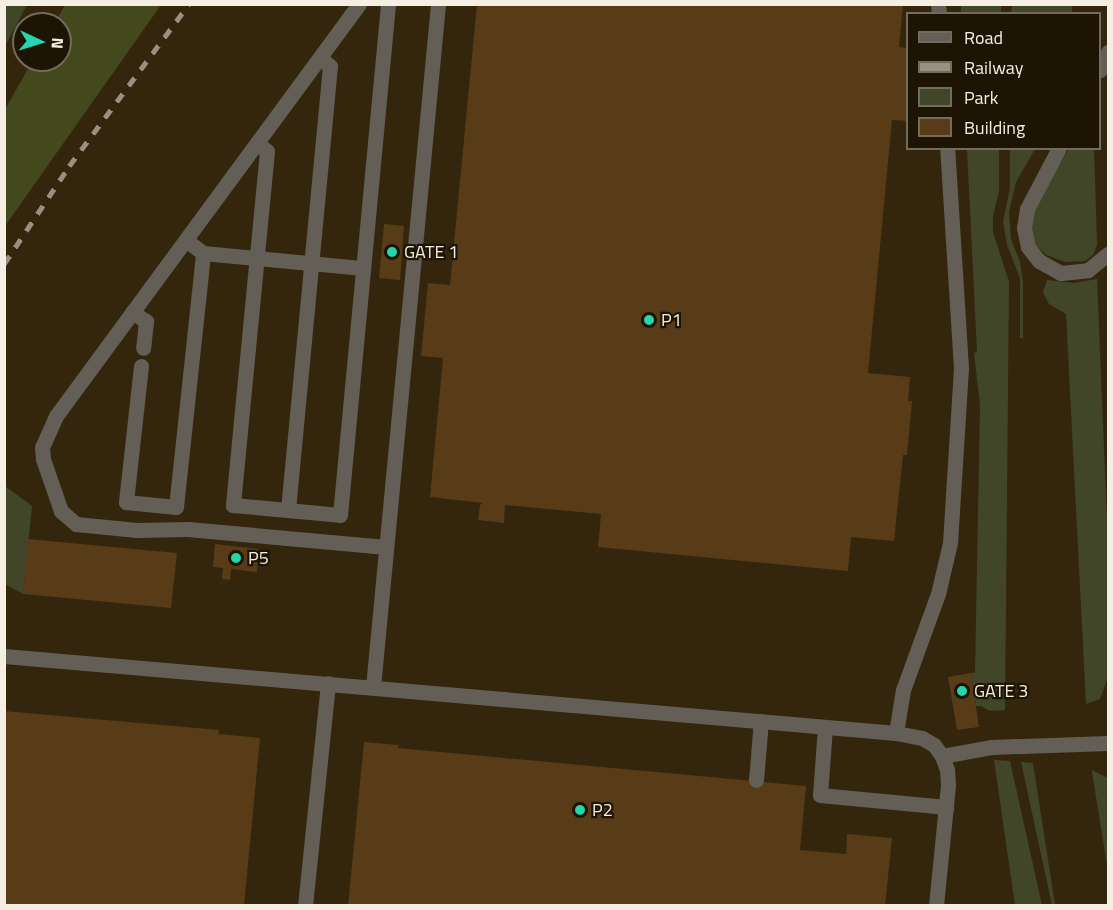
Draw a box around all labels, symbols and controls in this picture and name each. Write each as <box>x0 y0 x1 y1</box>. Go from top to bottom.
north arrow <box>12 12 72 72</box>
legend <box>906 12 1101 150</box>
text: Road <box>964 24 1003 51</box>
text: N <box>46 37 70 49</box>
text: Railway <box>964 54 1023 81</box>
text: Park <box>964 84 998 111</box>
text: Building <box>964 114 1025 141</box>
place label: GATE 1 <box>404 241 458 263</box>
marker: GATE 1 <box>385 245 399 259</box>
place label: P1 <box>661 309 682 331</box>
marker: P1 <box>642 313 656 327</box>
place label: P5 <box>248 547 269 569</box>
marker: P5 <box>229 551 243 565</box>
place label: GATE 3 <box>974 680 1028 702</box>
marker: GATE 3 <box>955 684 969 698</box>
place label: P2 <box>592 799 613 821</box>
marker: P2 <box>573 803 587 817</box>

